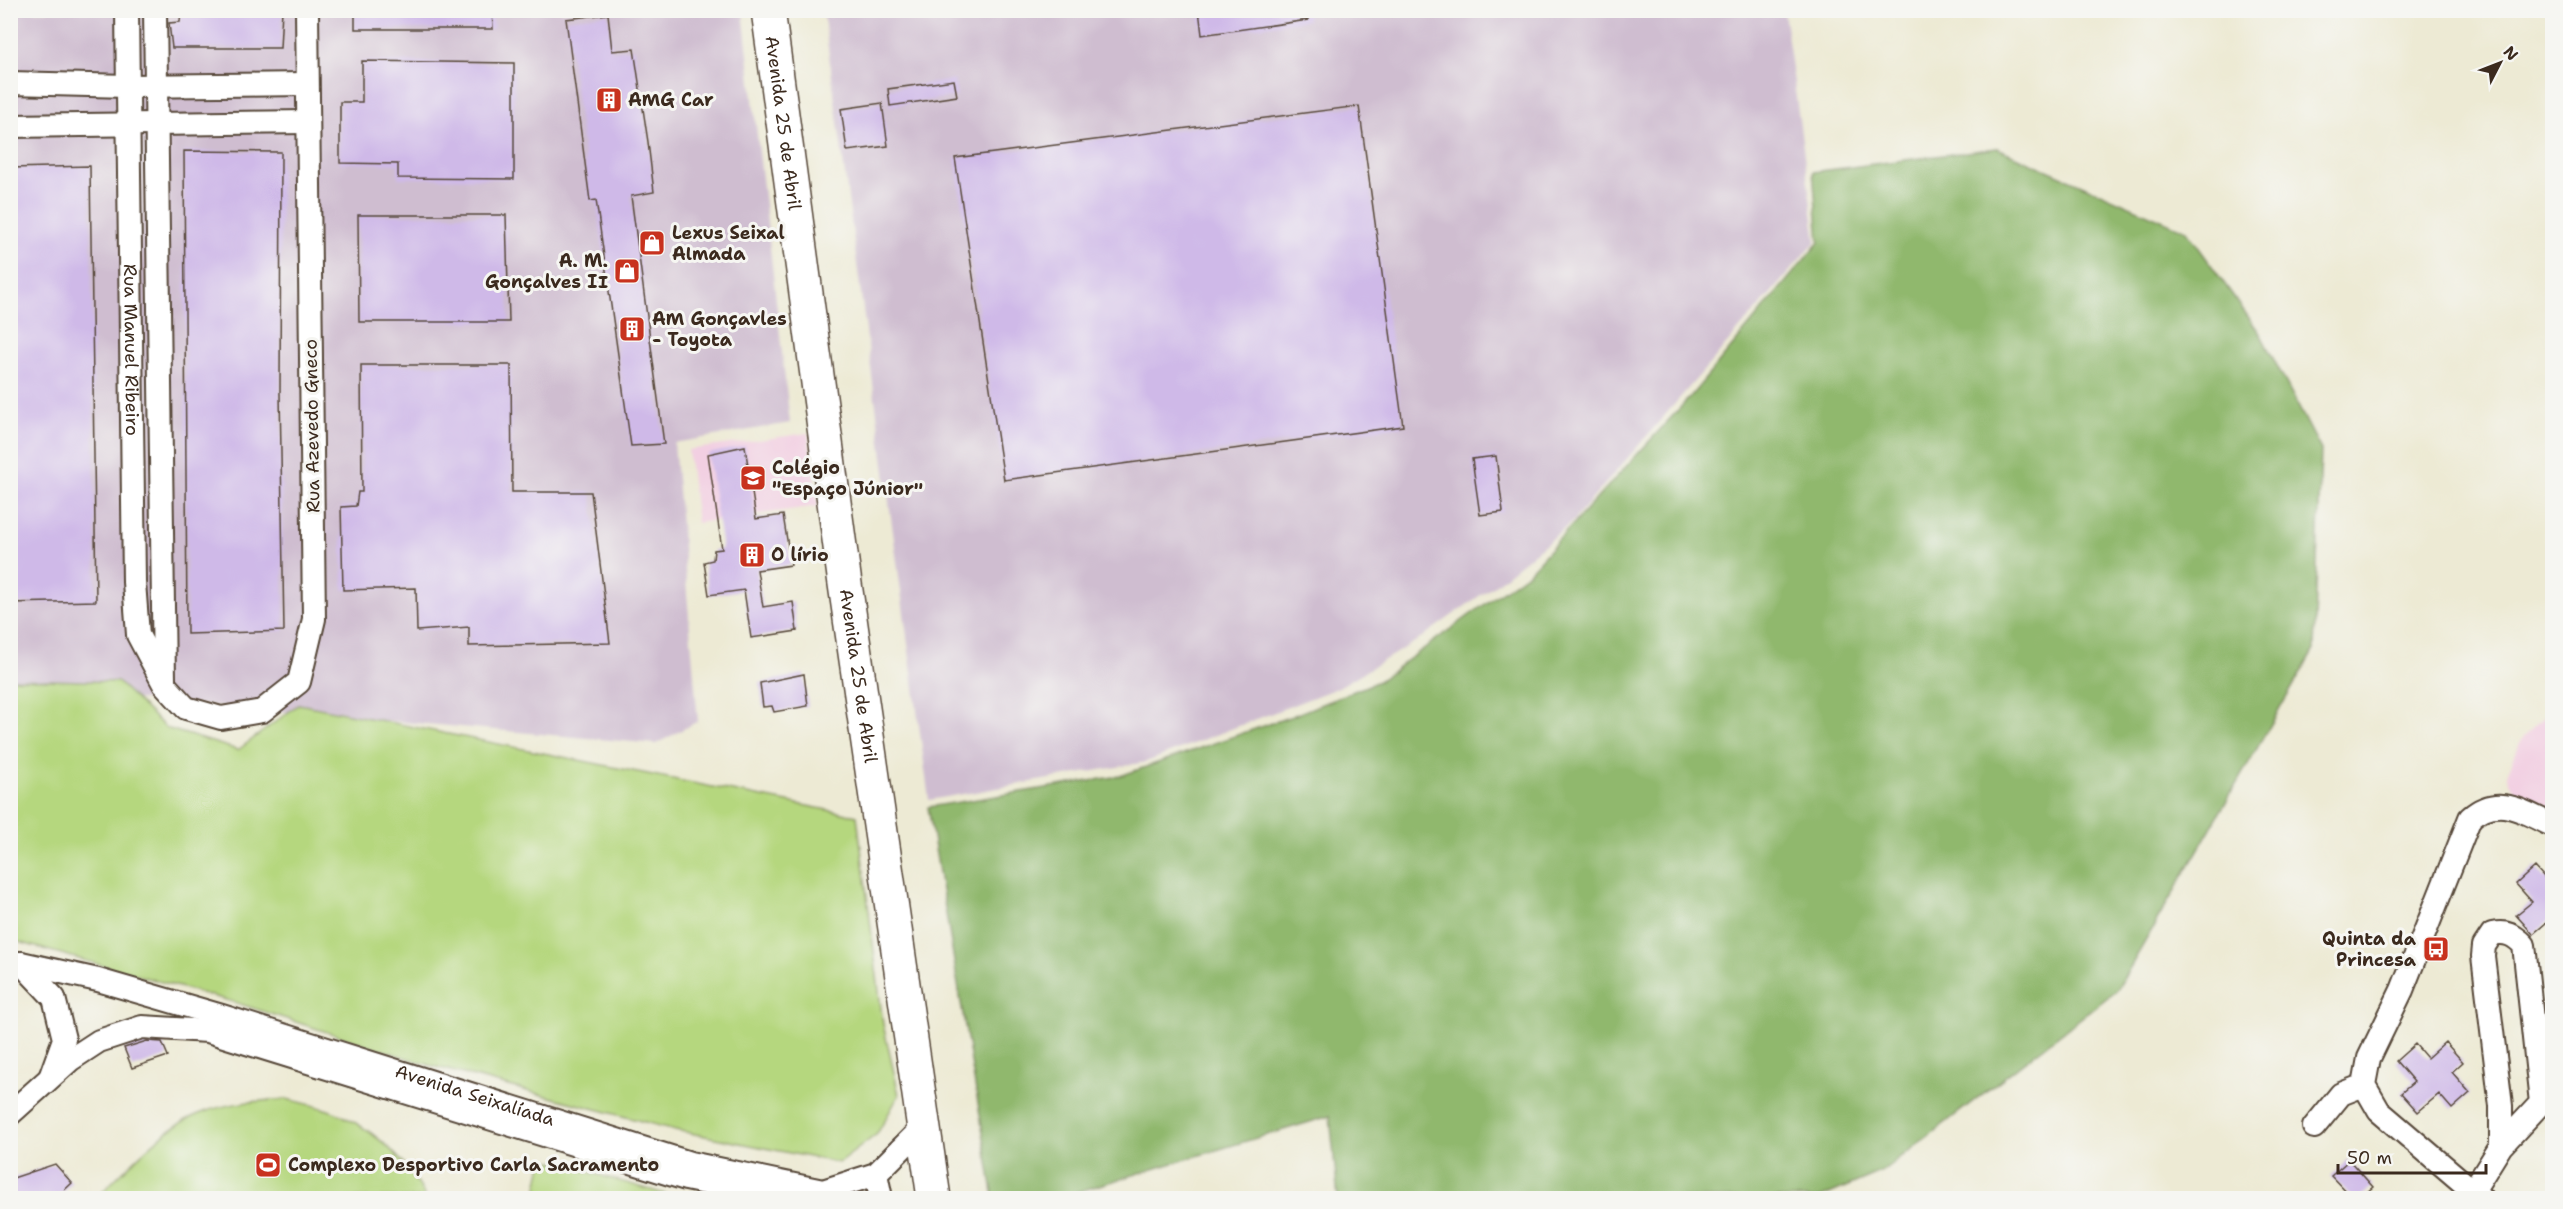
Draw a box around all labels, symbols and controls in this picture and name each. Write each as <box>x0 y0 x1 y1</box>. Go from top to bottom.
north arrow <box>2470 33 2530 93</box>
street label: Avenida 25 de Abril <box>760 34 807 212</box>
text: N <box>2499 42 2523 65</box>
building icon: AMG Car <box>594 85 624 115</box>
place label: AMG Car <box>628 88 714 112</box>
place label: Lexus Seixal Almada <box>672 221 785 266</box>
shop icon: Lexus Seixal Almada <box>637 228 667 258</box>
place label: A. M. Gonçalves II <box>485 249 608 294</box>
shop icon: A. M. Gonçalves II <box>612 256 642 286</box>
street label: Rua Manuel Ribeiro <box>118 264 144 436</box>
place label: AM Gonçavles - Toyota <box>652 307 787 352</box>
building icon: AM Gonçavles - Toyota <box>617 314 647 344</box>
street label: Rua Azevedo Gneco <box>298 339 326 513</box>
place label: Colégio "Espaço Júnior" <box>772 456 923 501</box>
school or university icon: Colégio "Espaço Júnior" <box>738 463 768 493</box>
building icon: O lírio <box>737 540 767 570</box>
place label: O lírio <box>771 543 829 567</box>
street label: Avenida 25 de Abril <box>834 587 883 765</box>
place label: Quinta da Princesa <box>2322 927 2417 972</box>
bus stop icon: Quinta da Princesa <box>2421 934 2451 964</box>
street label: Avenida Seixalíada <box>392 1059 557 1132</box>
scale bar <box>2338 1137 2486 1175</box>
text: 50 m <box>2347 1146 2392 1170</box>
sports icon: Complexo Desportivo Carla Sacramento <box>253 1150 283 1180</box>
place label: Complexo Desportivo Carla Sacramento <box>288 1153 659 1177</box>

